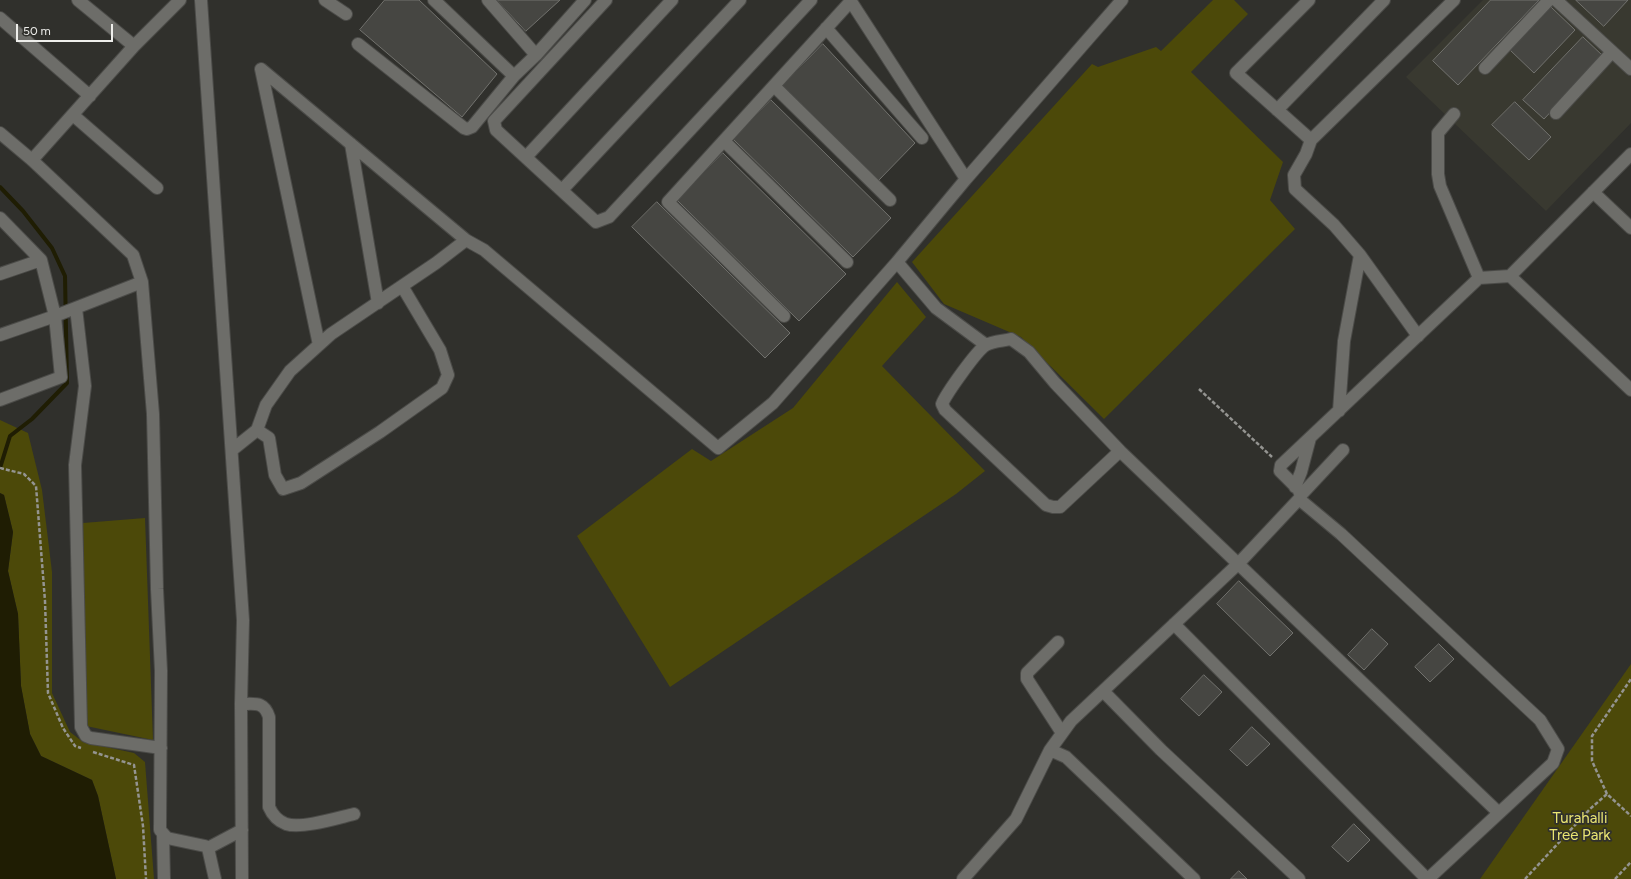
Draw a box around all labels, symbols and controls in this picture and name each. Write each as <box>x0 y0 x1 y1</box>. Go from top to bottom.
scale bar <box>18 16 115 42</box>
text: 50 m <box>23 24 51 38</box>
park label: Turahalli Tree Park <box>1549 810 1611 845</box>

